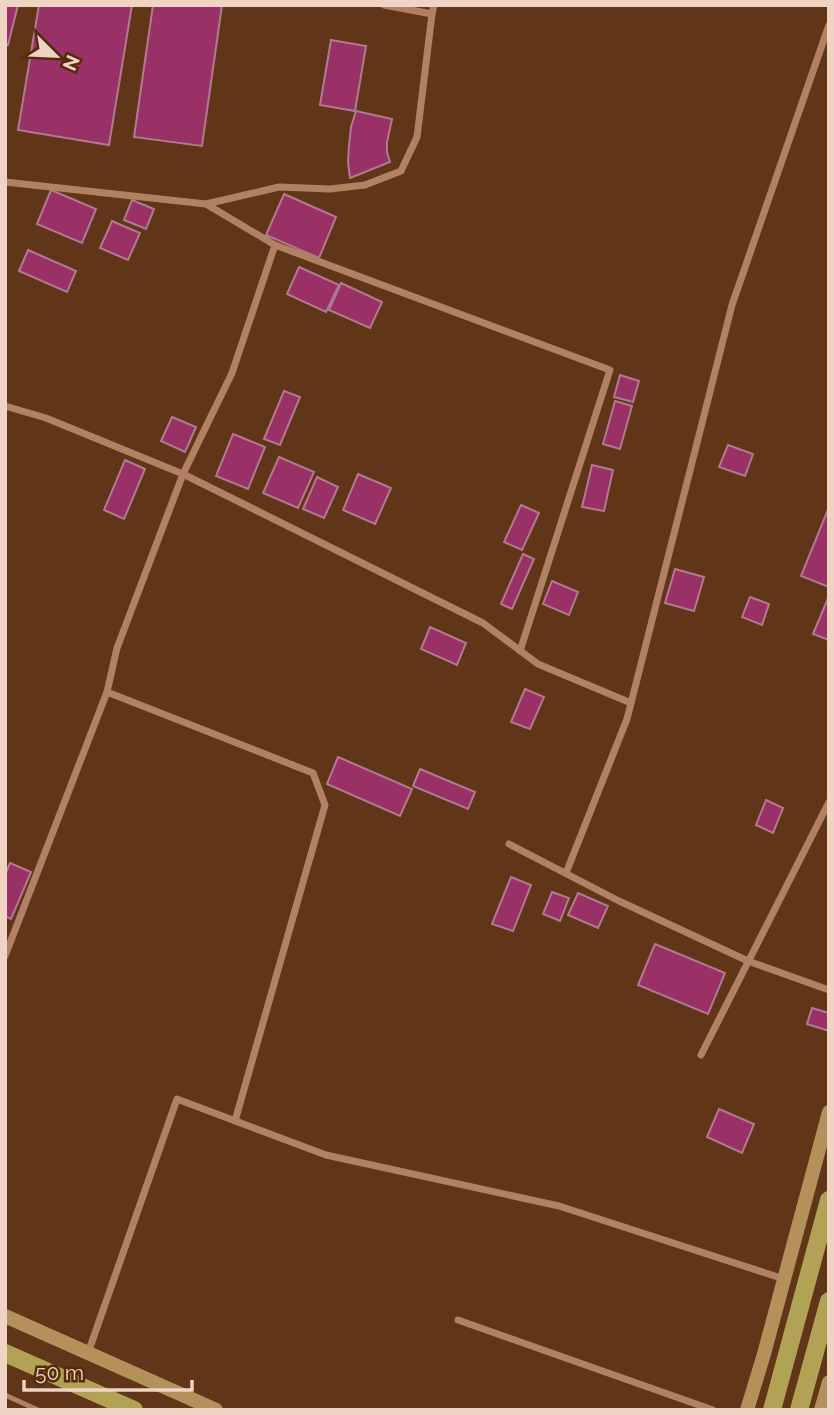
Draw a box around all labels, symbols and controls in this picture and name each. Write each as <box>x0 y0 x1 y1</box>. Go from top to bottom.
north arrow <box>21 21 91 91</box>
text: N <box>59 52 85 74</box>
scale bar <box>24 1348 192 1392</box>
text: 50 m <box>35 1360 84 1385</box>

